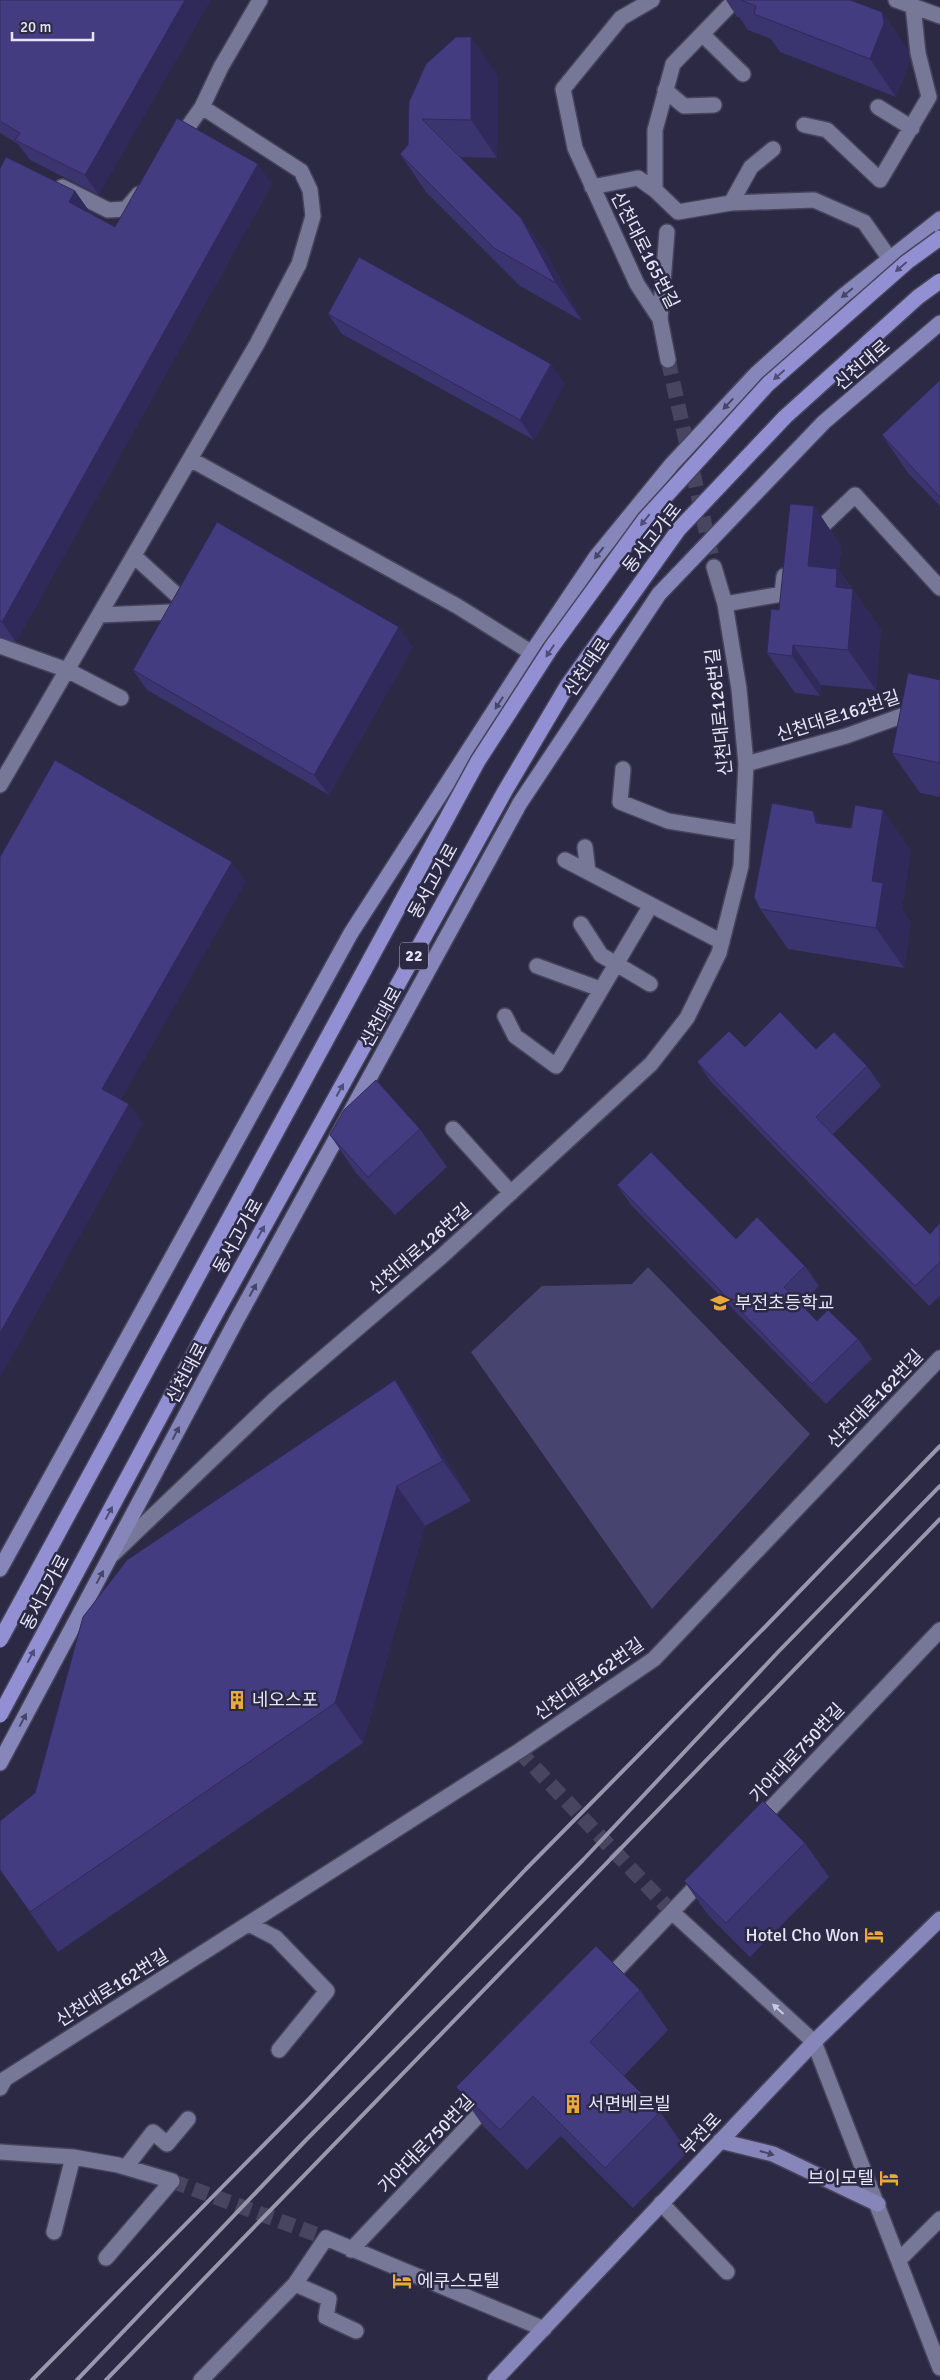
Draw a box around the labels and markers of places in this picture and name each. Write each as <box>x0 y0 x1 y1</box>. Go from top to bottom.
school or university icon: 부전초등학교 <box>709 1292 731 1314</box>
place label: 부전초등학교 <box>735 1292 834 1314</box>
building icon: 네오스포 <box>226 1689 248 1711</box>
place label: 네오스포 <box>252 1689 318 1711</box>
place label: Hotel Cho Won <box>746 1924 859 1946</box>
hotel icon: Hotel Cho Won <box>863 1924 885 1946</box>
building icon: 서면베르빌 <box>562 2093 584 2115</box>
place label: 서면베르빌 <box>588 2093 671 2115</box>
place label: 브이모텔 <box>808 2167 874 2189</box>
hotel icon: 브이모텔 <box>878 2167 900 2189</box>
hotel icon: 에쿠스모텔 <box>391 2270 413 2292</box>
place label: 에쿠스모텔 <box>417 2270 500 2292</box>

